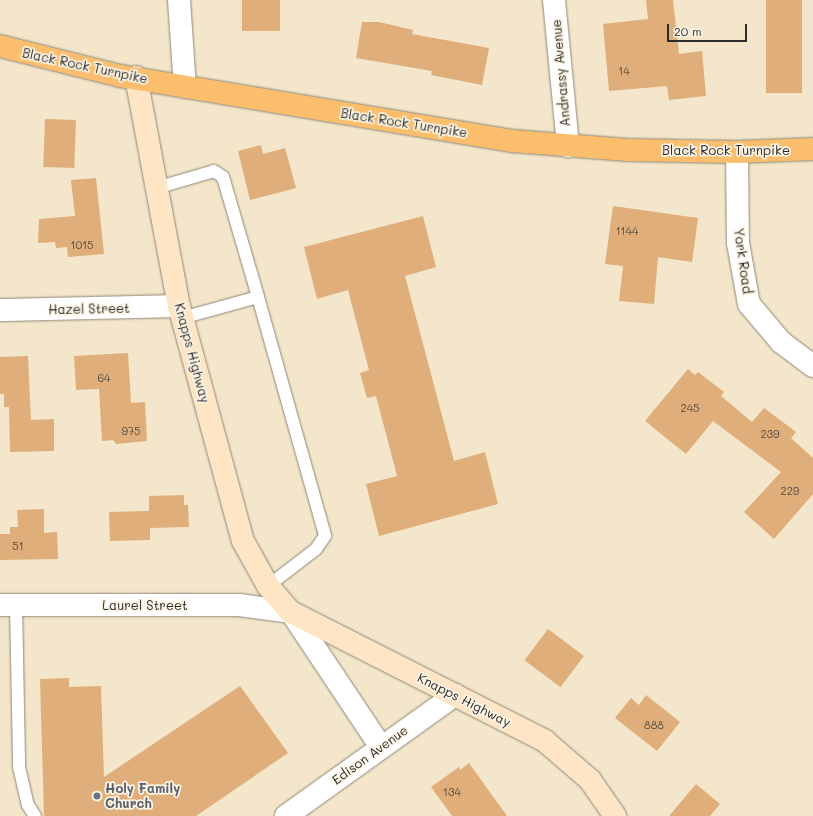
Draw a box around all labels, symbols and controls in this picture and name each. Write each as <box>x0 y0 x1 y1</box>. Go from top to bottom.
scale bar <box>669 16 749 42</box>
street label: Andrassy Avenue <box>549 19 573 127</box>
text: 20 m <box>674 23 702 39</box>
street label: Black Rock Turnpike <box>21 45 149 87</box>
house number: 14 <box>618 64 630 78</box>
street label: Black Rock Turnpike <box>340 105 468 141</box>
street label: Black Rock Turnpike <box>662 142 790 158</box>
house number: 1144 <box>616 224 638 238</box>
street label: York Road <box>731 227 755 295</box>
house number: 1015 <box>70 238 94 252</box>
street label: Hazel Street <box>48 300 130 318</box>
street label: Knapps Highway <box>171 301 213 405</box>
house number: 64 <box>97 371 111 385</box>
house number: 245 <box>681 401 699 415</box>
house number: 975 <box>121 424 141 438</box>
house number: 239 <box>760 427 780 441</box>
house number: 229 <box>781 484 799 498</box>
house number: 51 <box>12 539 24 553</box>
street label: Laurel Street <box>102 597 188 613</box>
street label: Knapps Highway <box>415 670 513 730</box>
house number: 888 <box>644 718 664 732</box>
street label: Edison Avenue <box>329 722 411 788</box>
place label: Holy Family Church <box>105 781 180 812</box>
house number: 134 <box>443 785 461 799</box>
marker: Holy Family Church <box>92 791 102 801</box>

